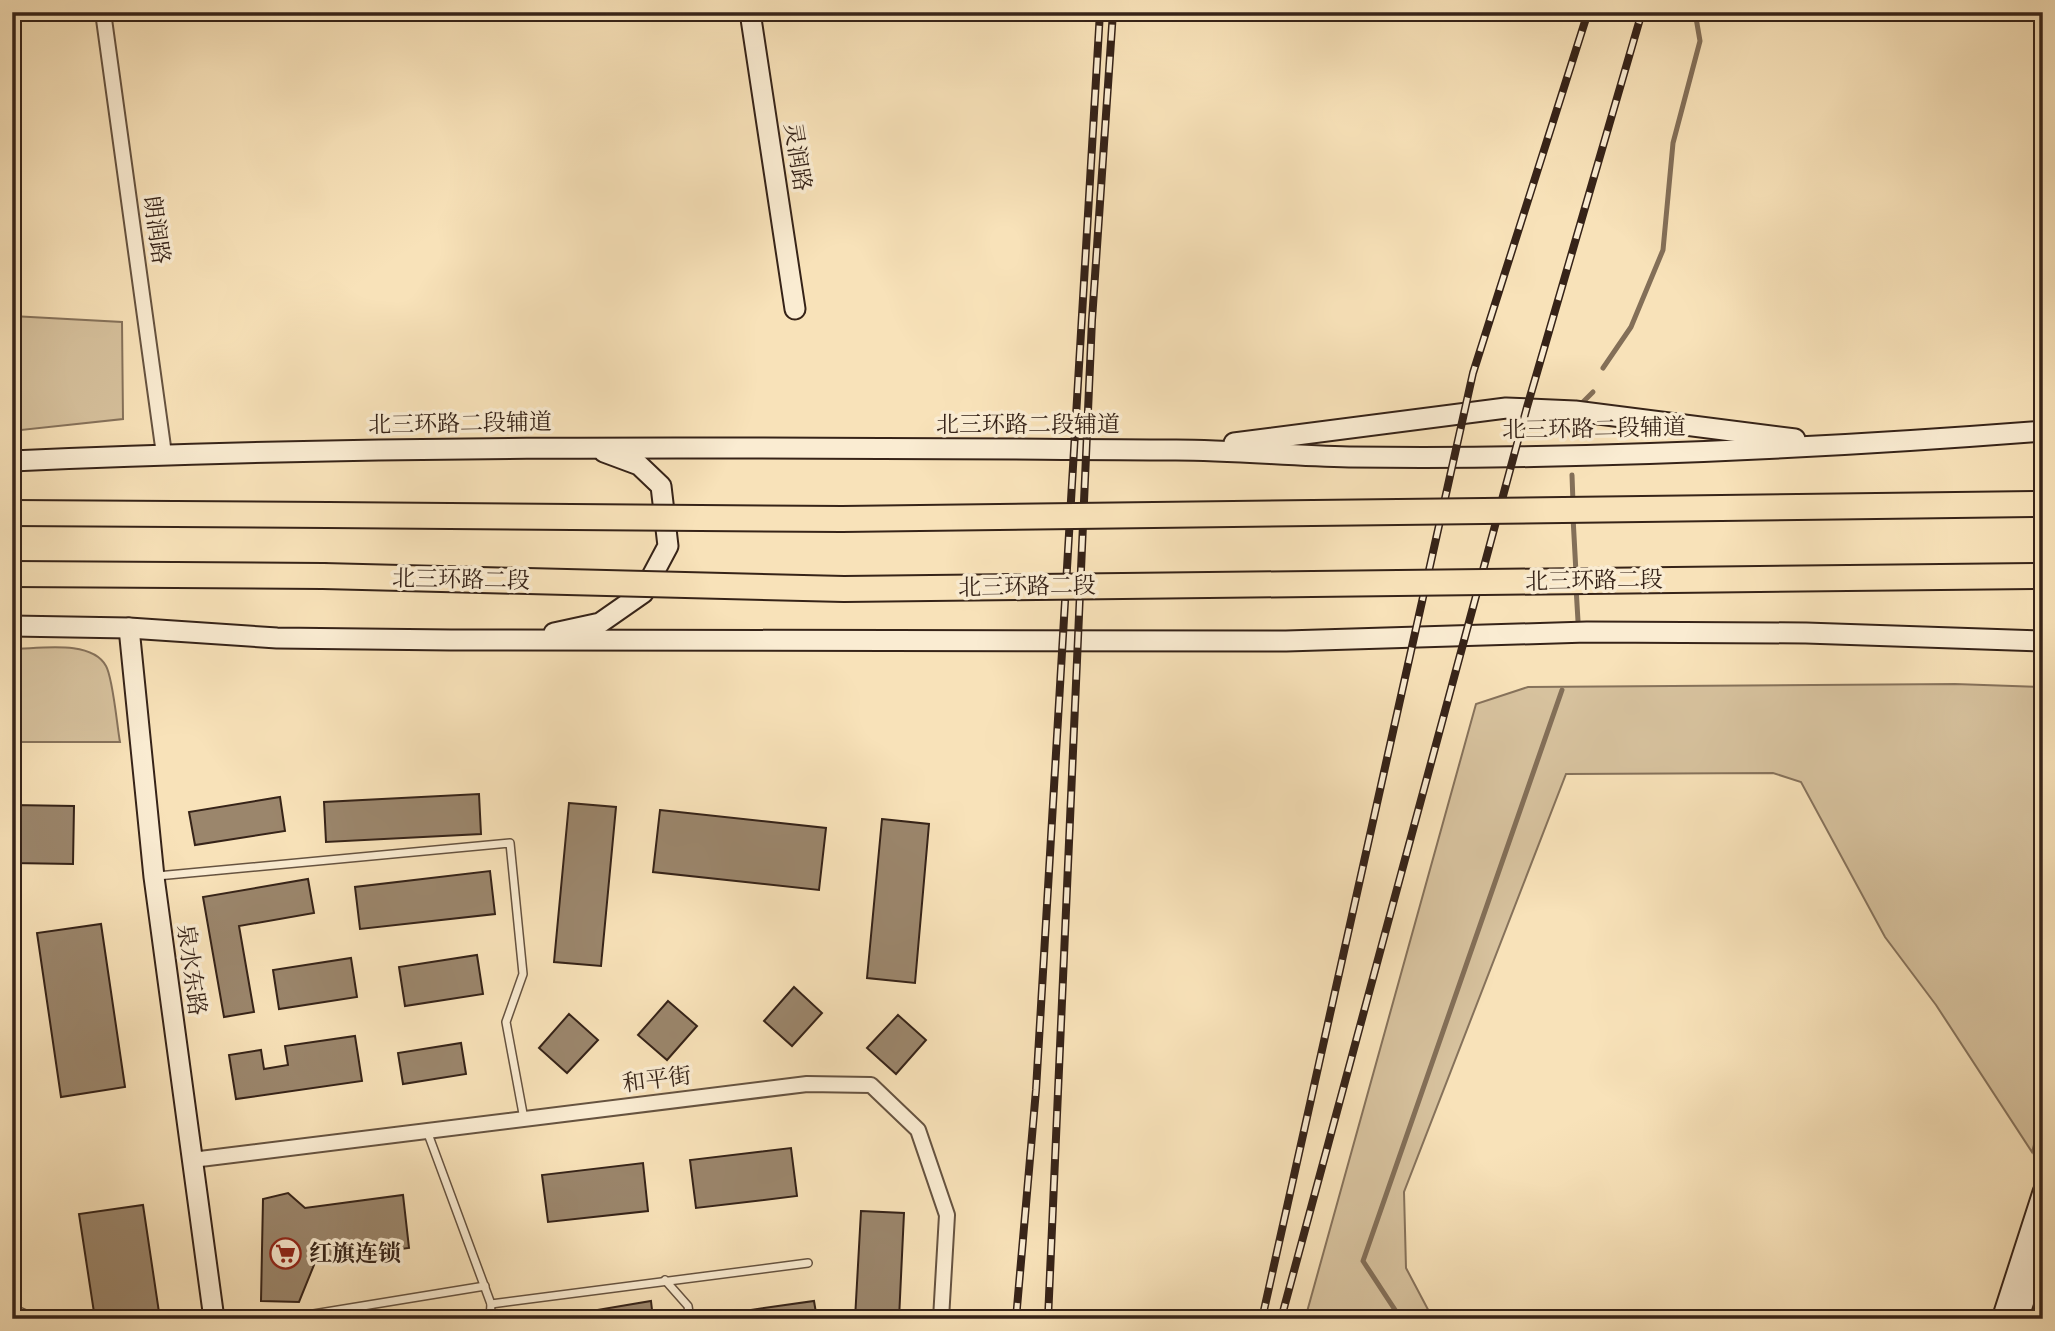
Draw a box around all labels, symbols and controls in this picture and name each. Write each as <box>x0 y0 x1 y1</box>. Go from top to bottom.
street label: 灵润路 <box>778 121 816 193</box>
street label: 朗润路 <box>137 194 175 266</box>
street label: 北三环路二段辅道 <box>368 408 552 440</box>
street label: 北三环路二段辅道 <box>936 411 1120 439</box>
street label: 北三环路二段辅道 <box>1502 413 1686 445</box>
street label: 北三环路二段 <box>392 565 530 595</box>
street label: 北三环路二段 <box>1525 566 1663 596</box>
street label: 北三环路二段 <box>958 572 1096 602</box>
street label: 泉水东路 <box>171 922 211 1018</box>
street label: 和平街 <box>621 1062 693 1098</box>
supermarket icon: 红旗连锁 <box>269 1237 303 1271</box>
place label: 红旗连锁 <box>309 1240 401 1268</box>

